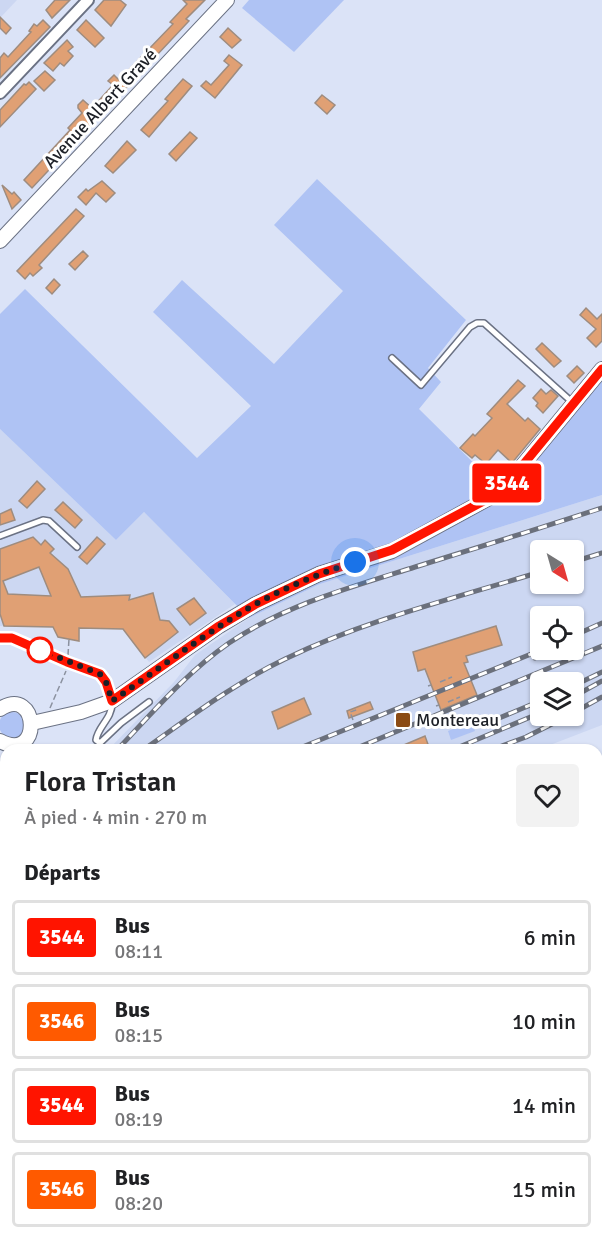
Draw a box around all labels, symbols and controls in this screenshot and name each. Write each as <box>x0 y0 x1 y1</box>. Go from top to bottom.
street label: Avenue Albert Gravé <box>39 43 161 173</box>
line badge: 3544 <box>465 464 549 502</box>
text: 3544 <box>484 470 530 496</box>
north arrow <box>530 540 584 594</box>
map controls <box>530 540 584 726</box>
your location <box>340 547 370 577</box>
button: locate <box>530 606 584 660</box>
unlabelled marker <box>27 637 53 663</box>
button: layers <box>530 672 584 726</box>
place label: Montereau <box>416 709 499 731</box>
marker: Montereau <box>394 711 412 729</box>
button: heart <box>516 764 579 827</box>
text: Flora Tristan <box>24 765 177 799</box>
text: À pied · 4 min · 270 m <box>24 805 207 830</box>
text: Départs <box>24 859 100 886</box>
text: Bus <box>114 912 150 939</box>
text: 3544 <box>39 924 84 950</box>
text: 6 min <box>524 924 576 951</box>
text: 08:11 <box>114 939 163 964</box>
text: Bus <box>114 996 150 1023</box>
text: 3546 <box>39 1008 84 1034</box>
text: 10 min <box>512 1008 576 1035</box>
text: 08:15 <box>114 1023 163 1048</box>
text: Bus <box>114 1080 150 1107</box>
text: 3544 <box>39 1092 84 1118</box>
text: 14 min <box>512 1092 576 1119</box>
text: 08:19 <box>114 1107 163 1132</box>
text: Bus <box>114 1164 150 1191</box>
text: 3546 <box>39 1176 84 1202</box>
text: 15 min <box>512 1176 576 1203</box>
text: 08:20 <box>114 1191 163 1216</box>

